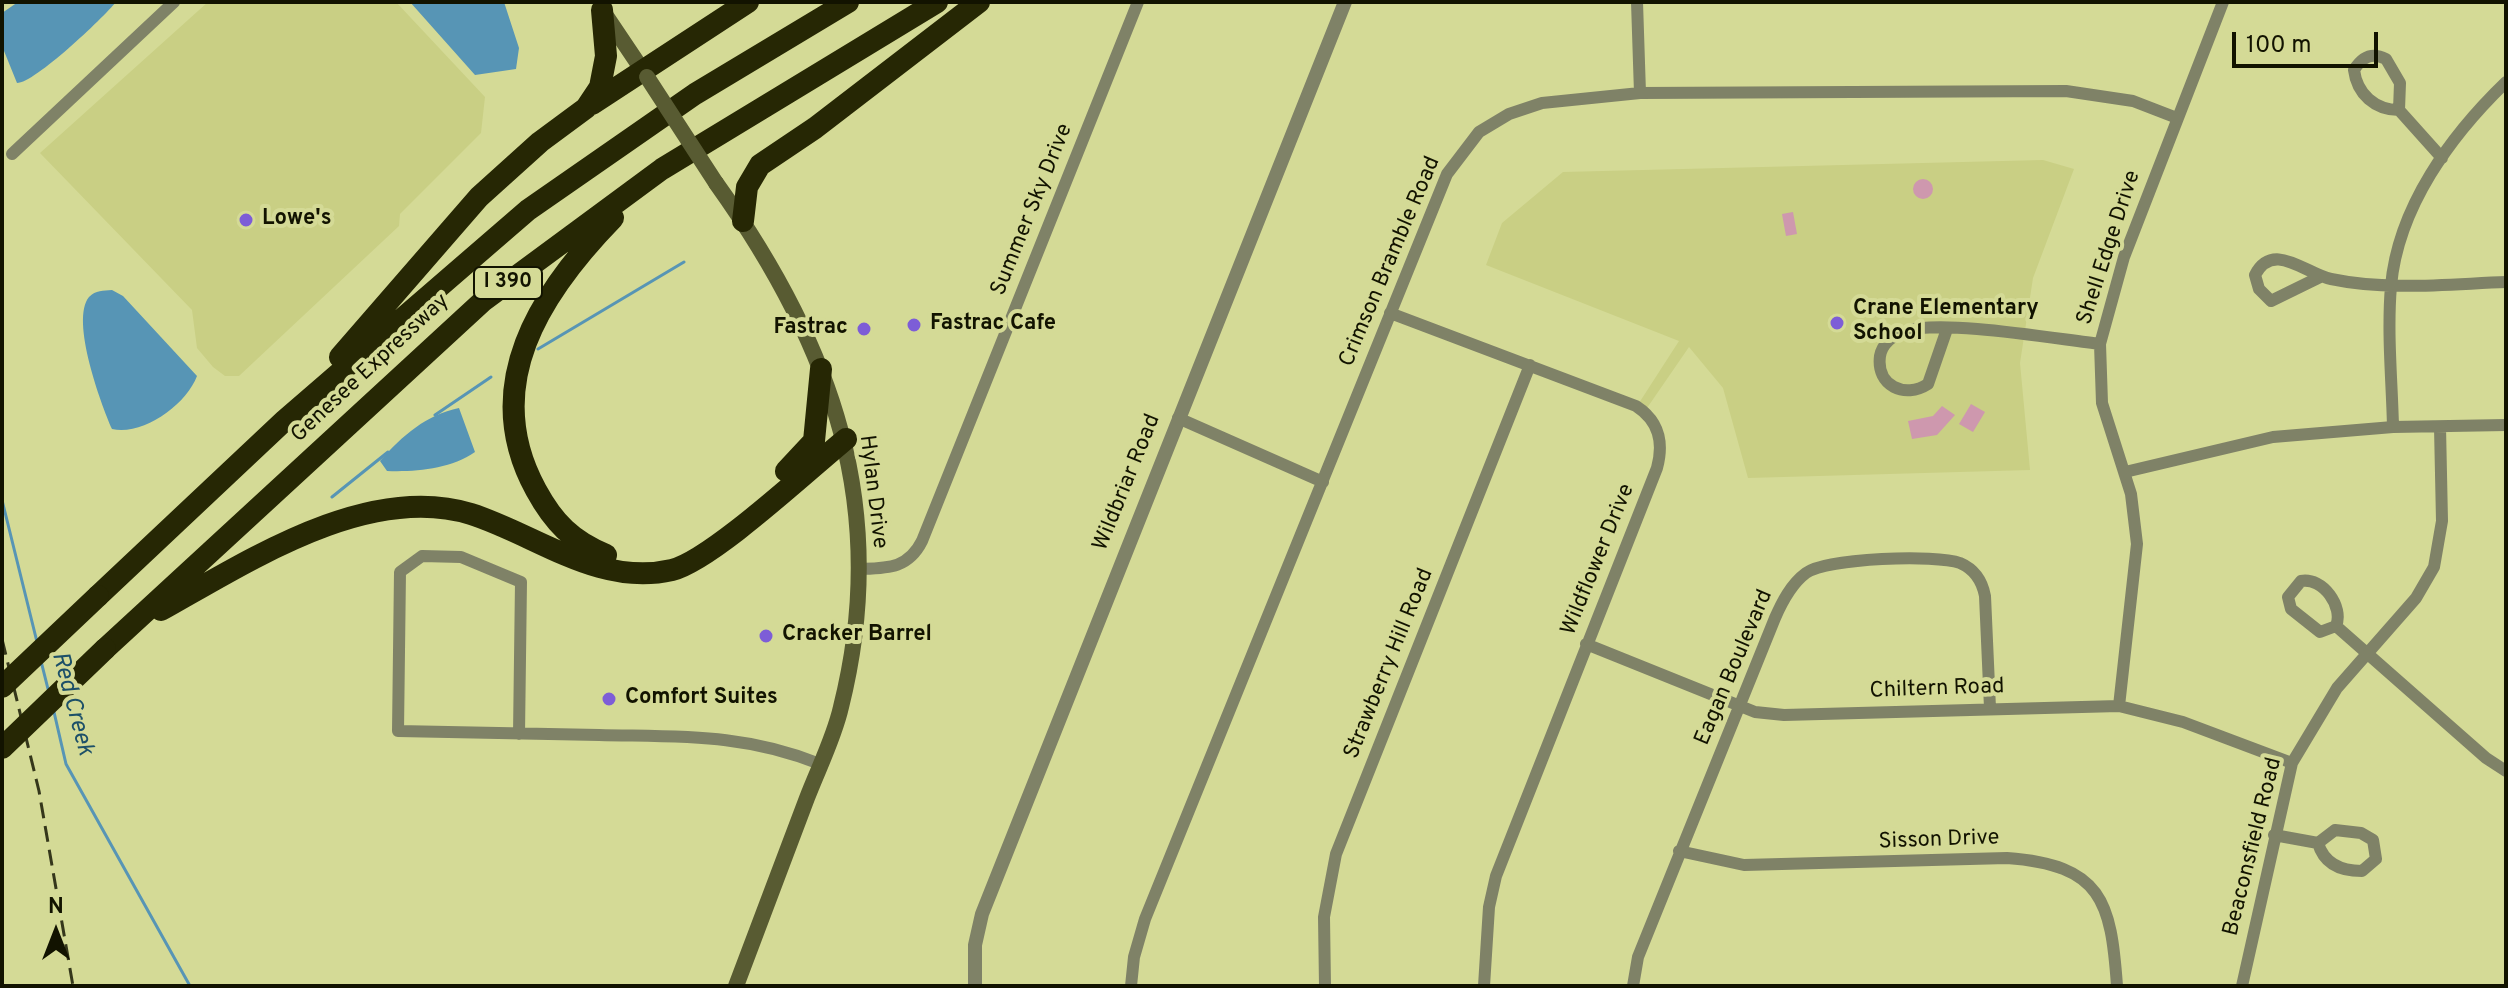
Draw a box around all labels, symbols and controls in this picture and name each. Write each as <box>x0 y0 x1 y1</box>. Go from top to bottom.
scale bar <box>2236 16 2382 66</box>
text: 100 m <box>2246 31 2312 61</box>
street label: Summer Sky Drive <box>987 120 1079 300</box>
street label: Crimson Bramble Road <box>1335 153 1447 371</box>
street label: Shell Edge Drive <box>2073 168 2147 328</box>
place label: Lowe's <box>262 207 332 233</box>
marker: Lowe's <box>237 211 255 229</box>
road number: I 390 <box>474 267 542 299</box>
street label: Genesee Expressway <box>286 289 456 449</box>
place label: Crane Elementary School <box>1853 297 2039 348</box>
place label: Fastrac Cafe <box>930 312 1056 338</box>
marker: Crane Elementary School <box>1828 314 1846 332</box>
place label: Fastrac <box>774 316 848 342</box>
marker: Fastrac Cafe <box>905 316 923 334</box>
marker: Fastrac <box>855 320 873 338</box>
street label: Wildbriar Road <box>1089 411 1167 555</box>
street label: Hylan Drive <box>852 434 892 550</box>
street label: Wildflower Drive <box>1557 481 1641 639</box>
street label: Strawberry Hill Road <box>1340 565 1440 763</box>
street label: Eagan Boulevard <box>1690 586 1780 750</box>
place label: Cracker Barrel <box>782 623 932 649</box>
marker: Cracker Barrel <box>757 627 775 645</box>
water label: Red Creek <box>43 649 99 759</box>
street label: Chiltern Road <box>1869 674 2005 706</box>
place label: Comfort Suites <box>625 686 778 712</box>
marker: Comfort Suites <box>600 690 618 708</box>
street label: Beaconsfield Road <box>2219 755 2289 939</box>
street label: Sisson Drive <box>1878 826 2000 856</box>
north arrow <box>16 892 96 972</box>
text: N <box>48 894 64 921</box>

